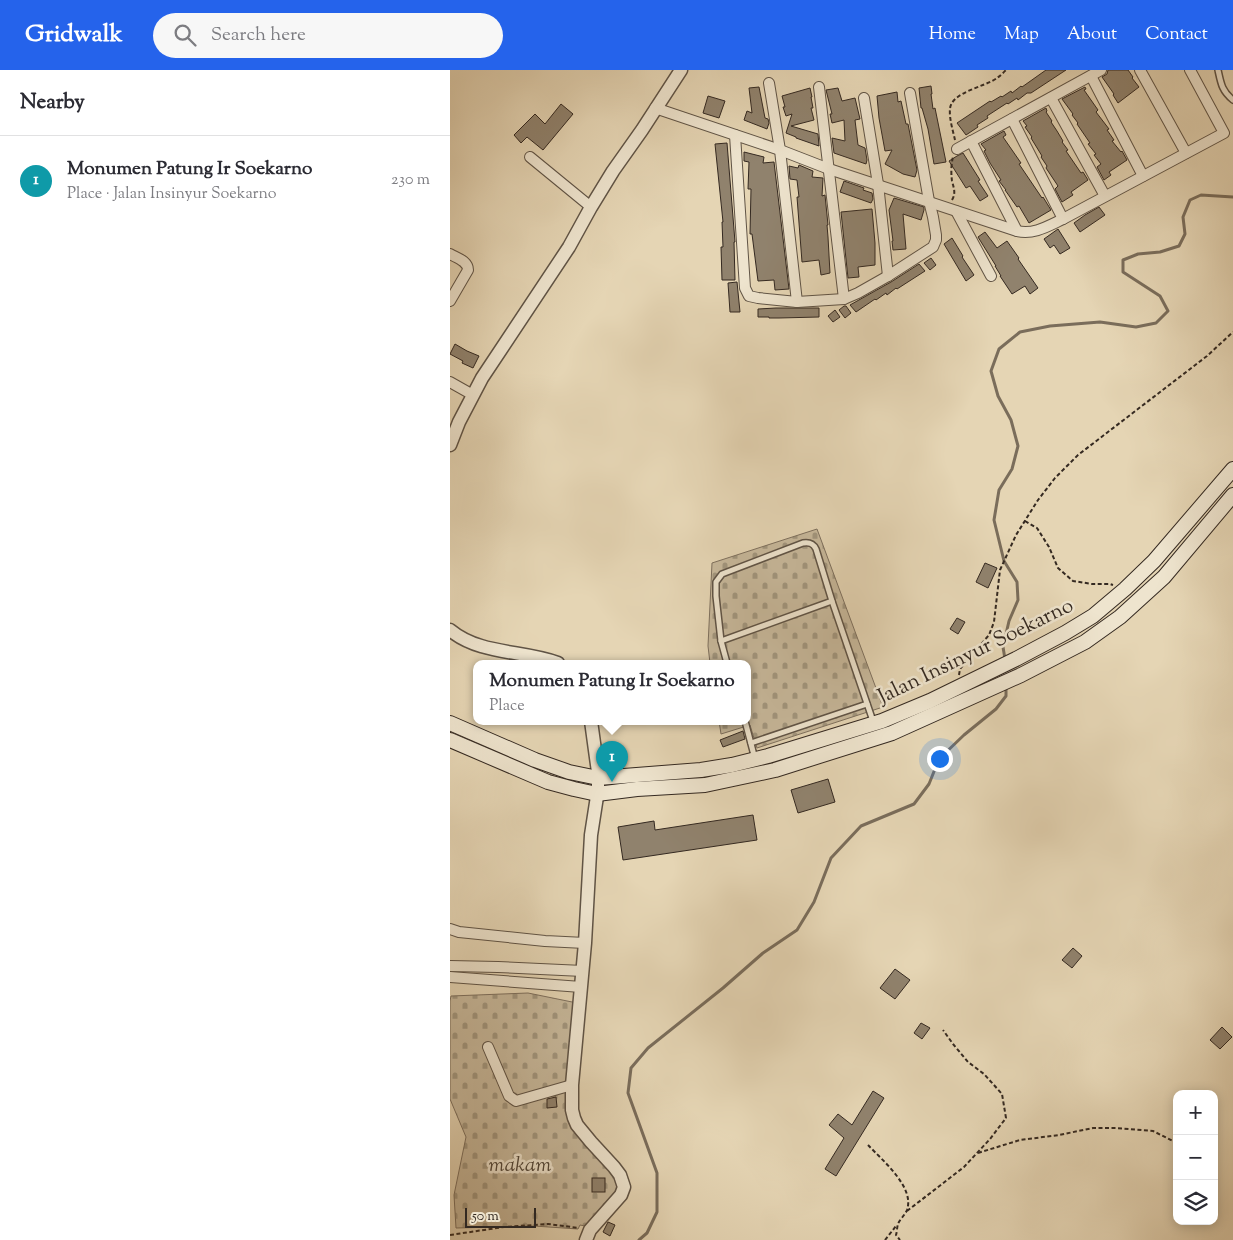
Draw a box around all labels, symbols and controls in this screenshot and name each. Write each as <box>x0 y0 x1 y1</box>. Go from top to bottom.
search box <box>153 13 503 58</box>
text: Gridwalk <box>25 18 123 52</box>
icon: search <box>171 21 199 49</box>
text: Search here <box>211 22 306 49</box>
text: Home <box>929 22 976 48</box>
text: Map <box>1004 22 1039 48</box>
text: About <box>1067 22 1117 48</box>
text: Contact <box>1145 22 1208 48</box>
text: Nearby <box>20 88 85 118</box>
text: Monumen Patung Ir Soekarno <box>67 156 312 183</box>
text: 1 <box>33 169 39 192</box>
text: 230 m <box>391 169 430 192</box>
text: Place · Jalan Insinyur Soekarno <box>67 183 277 206</box>
street label: Jalan Insinyur Soekarno <box>872 592 1079 713</box>
popup <box>473 660 751 725</box>
text: Monumen Patung Ir Soekarno <box>489 668 735 695</box>
text: Place <box>489 695 525 718</box>
pin: 1 <box>596 741 628 782</box>
your location <box>927 746 953 772</box>
map controls <box>1173 1090 1218 1225</box>
button: + <box>1173 1090 1218 1135</box>
button: − <box>1173 1135 1218 1180</box>
park label: makam <box>488 1151 552 1181</box>
button: layers <box>1173 1180 1218 1225</box>
scale bar <box>465 1205 536 1228</box>
text: 50 m <box>472 1207 499 1227</box>

